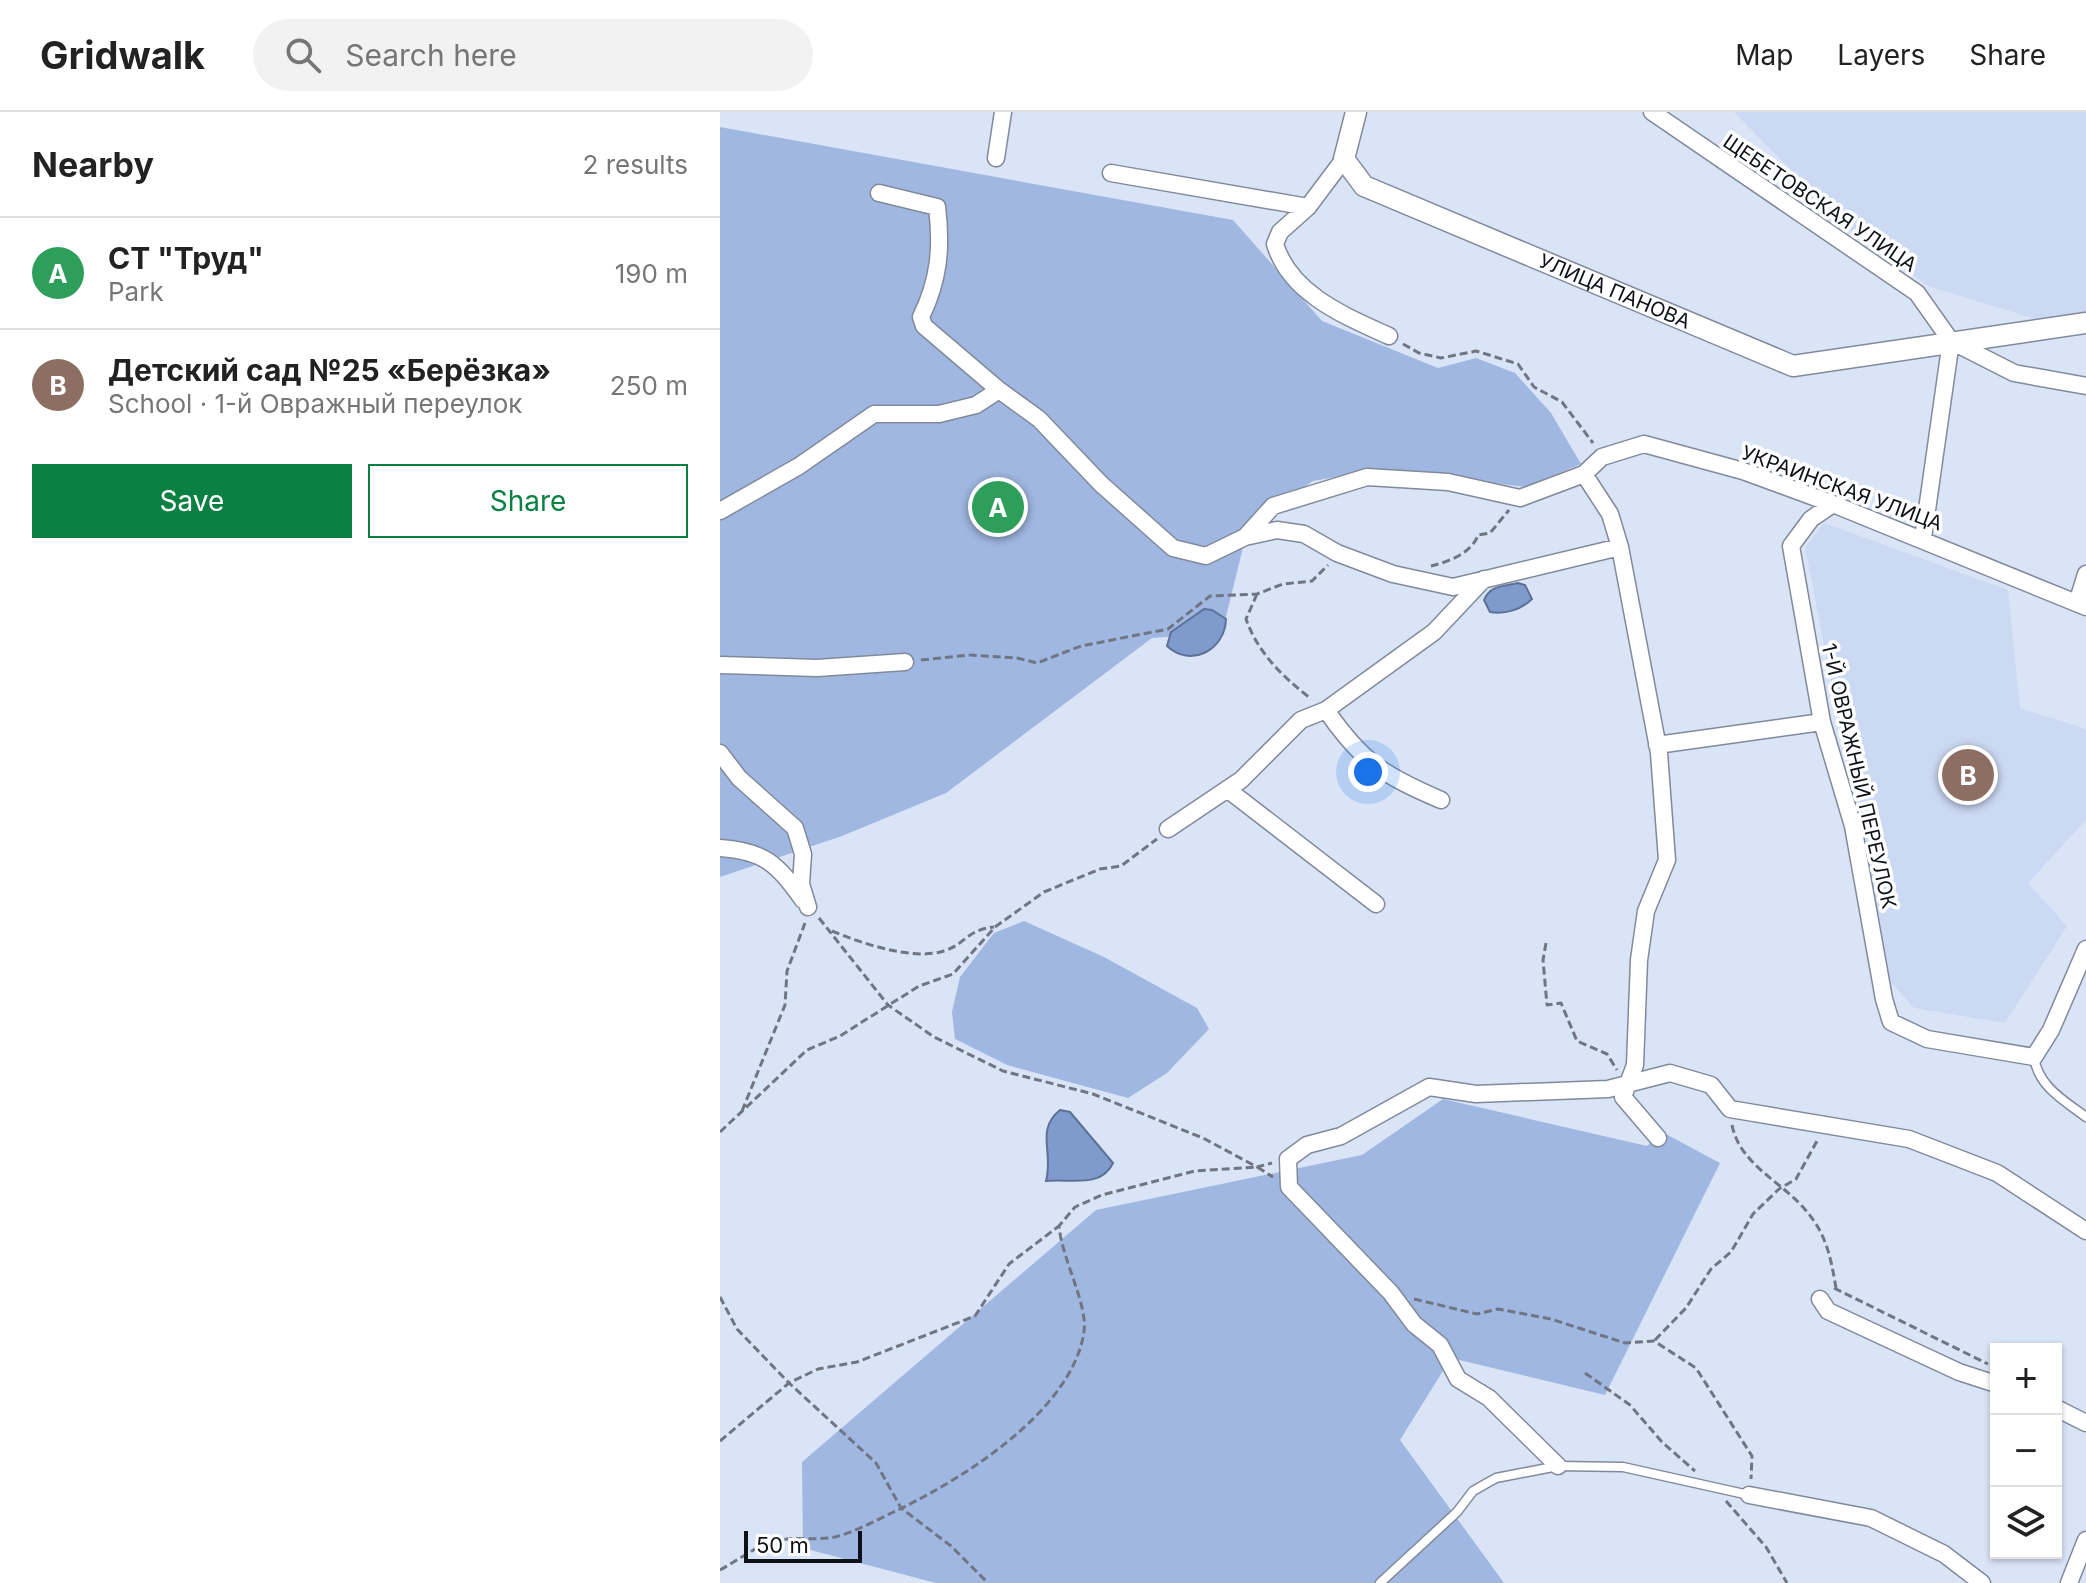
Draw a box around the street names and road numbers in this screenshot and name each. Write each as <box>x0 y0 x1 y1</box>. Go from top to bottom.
street label: ЩЕБЕТОВСКАЯ УЛИЦА <box>1719 129 1921 277</box>
street label: УЛИЦА ПАНОВА <box>1535 249 1694 334</box>
street label: УКРАИНСКАЯ УЛИЦА <box>1738 440 1946 536</box>
street label: 1-Й ОВРАЖНЫЙ ПЕРЕУЛОК <box>1817 641 1902 911</box>

